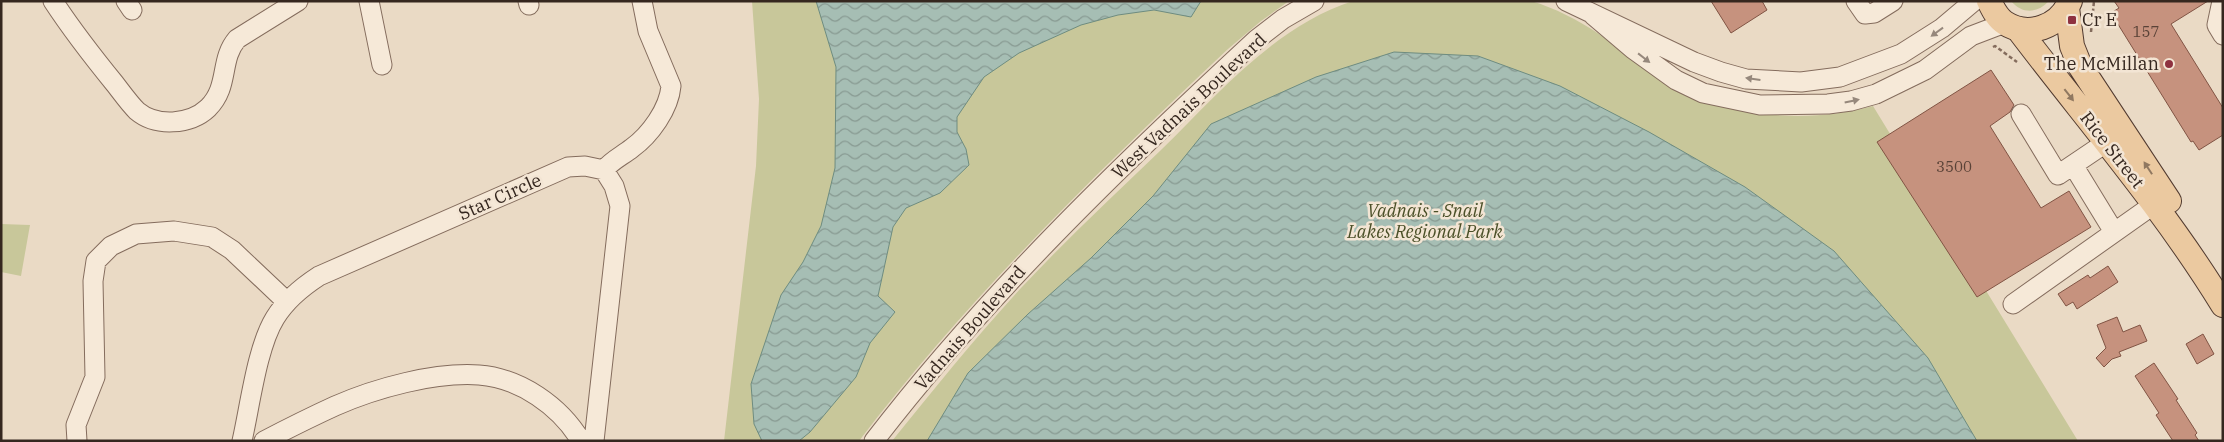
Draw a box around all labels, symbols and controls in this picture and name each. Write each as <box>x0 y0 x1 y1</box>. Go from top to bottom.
place label: Cr E <box>2082 8 2117 31</box>
marker: Cr E <box>2066 14 2078 26</box>
house number: 157 <box>2132 22 2160 41</box>
one-way arrow <box>1930 27 1943 37</box>
street label: West Vadnais Boulevard <box>1106 28 1271 183</box>
one-way arrow <box>1637 52 1650 63</box>
place label: The McMillan <box>2044 52 2159 75</box>
marker: The McMillan <box>2163 58 2175 70</box>
one-way arrow <box>1744 75 1760 83</box>
one-way arrow <box>2064 88 2074 102</box>
one-way arrow <box>1844 96 1860 104</box>
street label: Rice Street <box>2075 107 2150 193</box>
house number: 3500 <box>1936 157 1972 176</box>
one-way arrow <box>2143 161 2153 174</box>
street label: Star Circle <box>455 168 545 225</box>
park label: Vadnais - Snail Lakes Regional Park <box>1346 199 1503 243</box>
street label: Vadnais Boulevard <box>909 260 1030 395</box>

